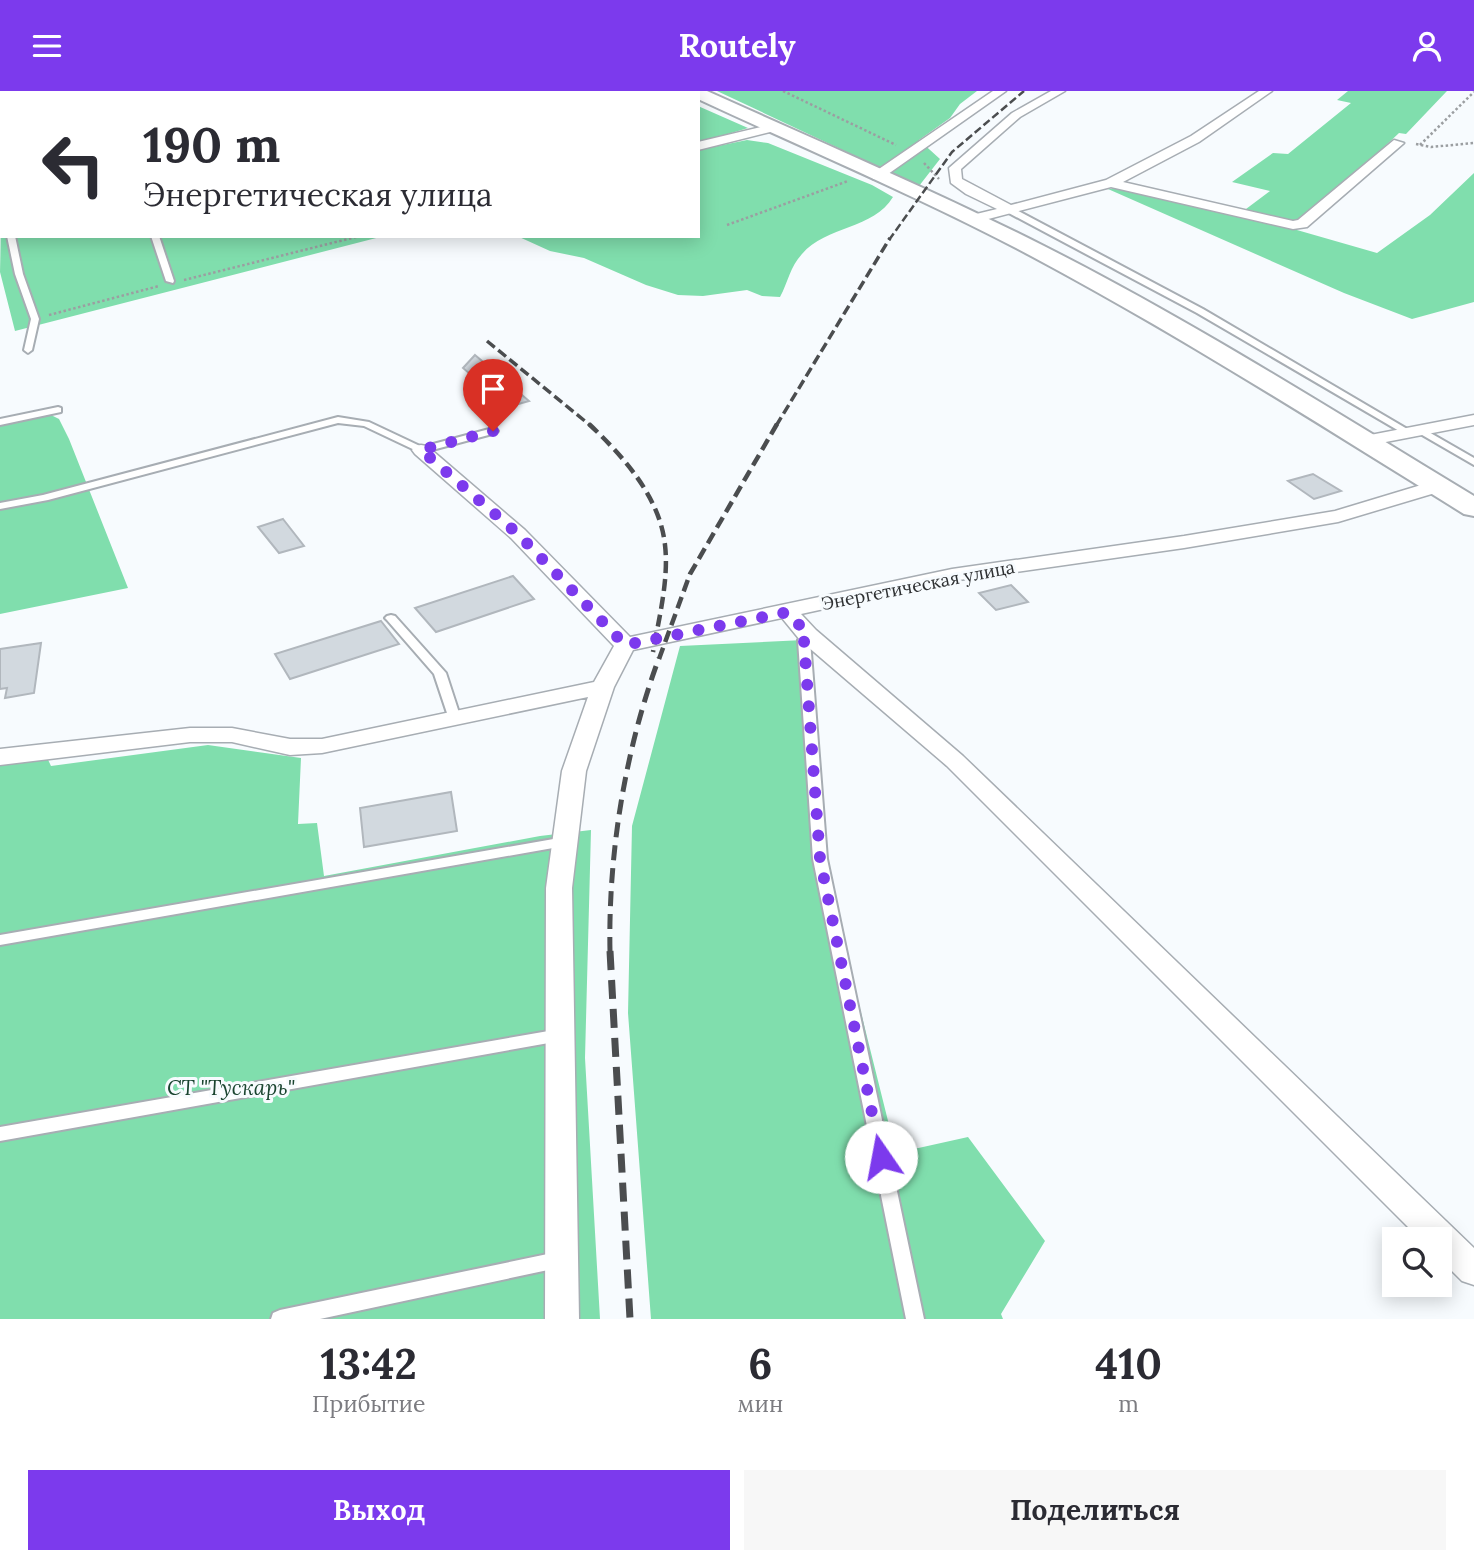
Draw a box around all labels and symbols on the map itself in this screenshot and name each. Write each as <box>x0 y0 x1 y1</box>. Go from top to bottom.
pin <box>463 359 523 431</box>
street label: Энергетическая улица <box>819 555 1017 615</box>
park label: СТ "Тускарь" <box>167 1074 295 1101</box>
position arrow <box>844 1120 918 1194</box>

